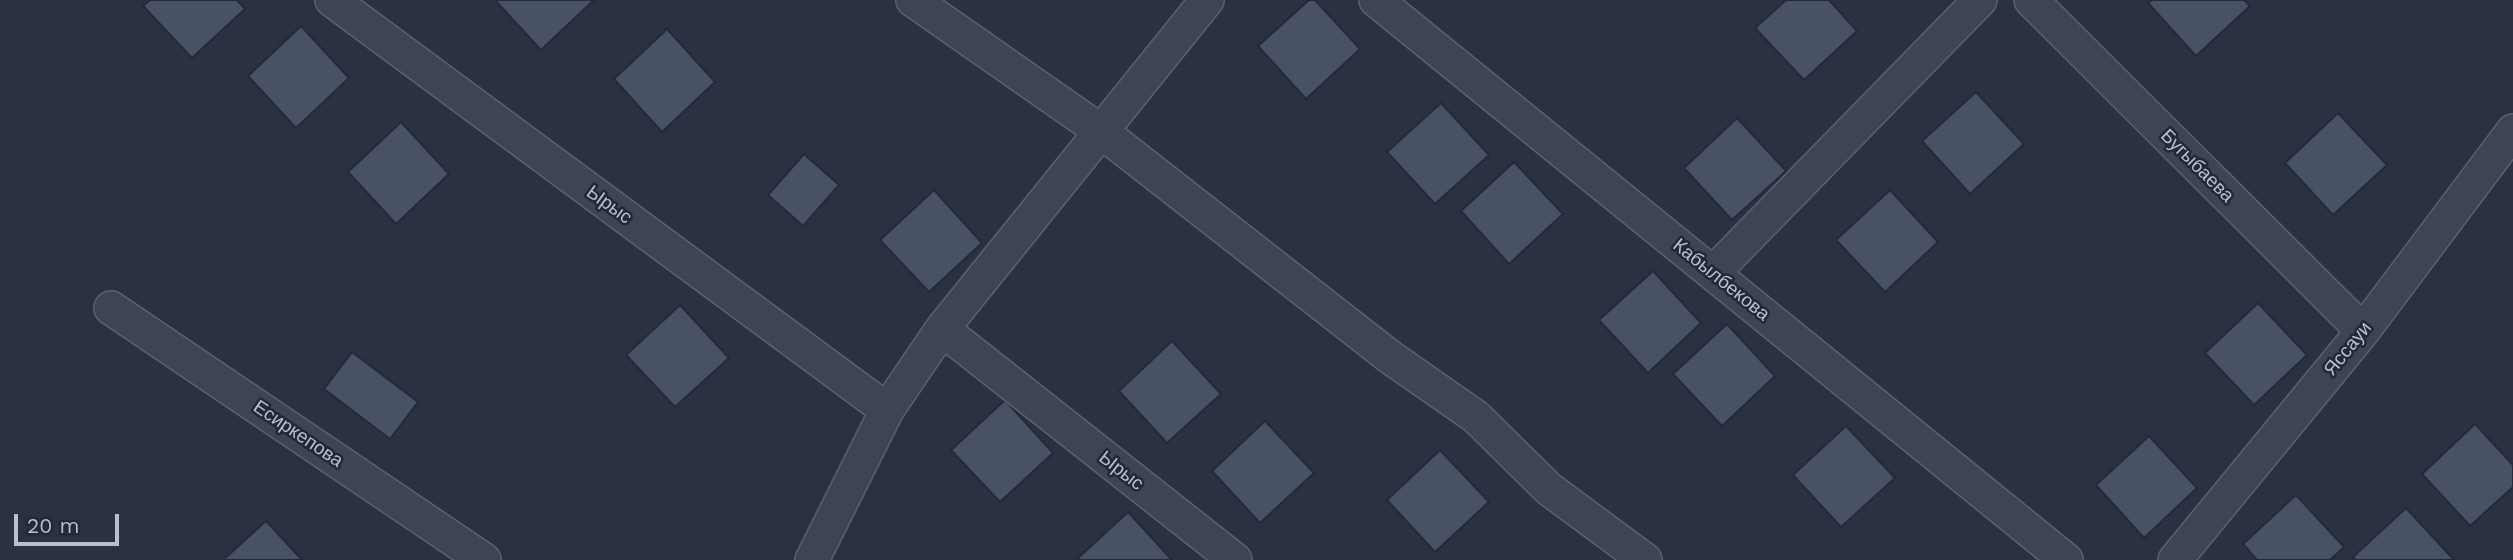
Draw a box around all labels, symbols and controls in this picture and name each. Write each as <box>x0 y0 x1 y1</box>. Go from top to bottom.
street label: Бугыбаева <box>2156 125 2238 207</box>
street label: Ырыс <box>582 181 636 229</box>
street label: Кабылбекова <box>1668 234 1774 326</box>
street label: Яссауи <box>2319 317 2377 381</box>
street label: Есиркепова <box>249 396 347 472</box>
street label: Ырыс <box>1094 446 1148 496</box>
scale bar <box>18 500 122 544</box>
text: 20 m <box>27 513 79 538</box>

